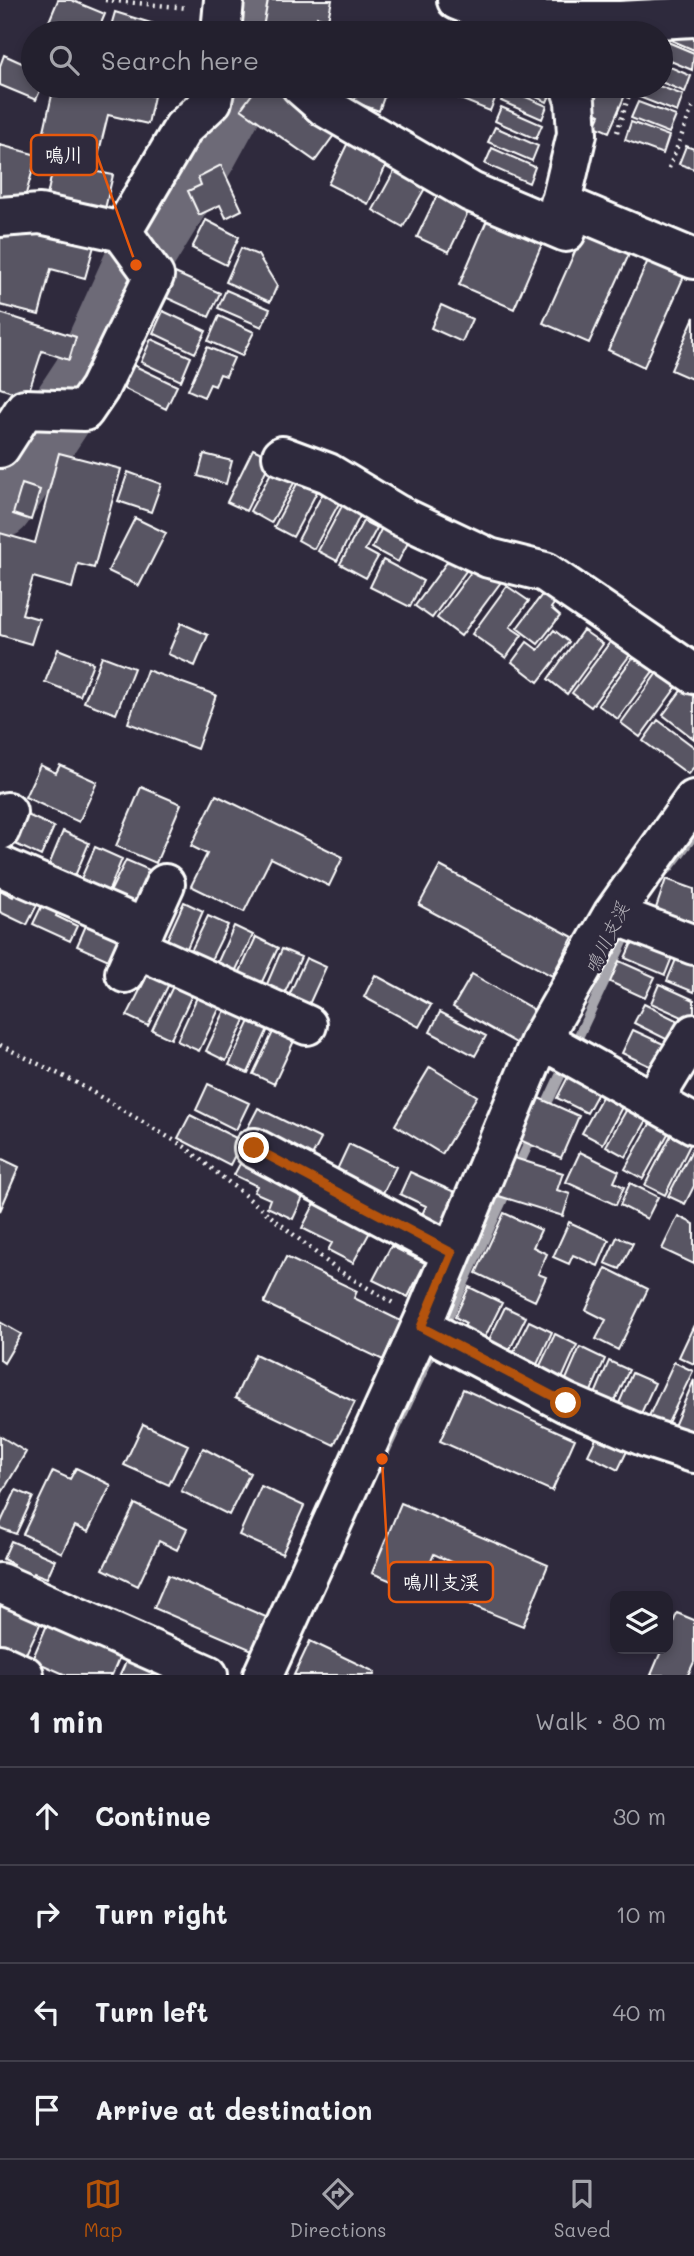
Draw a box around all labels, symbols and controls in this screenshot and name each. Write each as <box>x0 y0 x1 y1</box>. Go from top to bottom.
search box <box>21 21 673 98</box>
icon: search <box>45 41 83 79</box>
text: Search here <box>101 43 259 77</box>
callout: 鳴川 <box>31 135 97 175</box>
text: 鳴川 <box>45 142 83 167</box>
water label: 鳴川支渓 <box>578 897 634 978</box>
route end <box>238 1132 269 1163</box>
route start <box>550 1387 581 1418</box>
callout: 鳴川支渓 <box>389 1562 493 1602</box>
text: 鳴川支渓 <box>403 1569 479 1594</box>
map controls <box>610 1591 673 1654</box>
button: layers <box>610 1591 673 1654</box>
text: 1 min <box>28 1701 103 1741</box>
text: Walk · 80 m <box>535 1706 666 1736</box>
icon: ahead <box>28 1797 66 1835</box>
text: Continue <box>95 1799 211 1833</box>
text: 30 m <box>613 1801 666 1831</box>
icon: right <box>28 1895 66 1933</box>
text: Turn right <box>95 1897 228 1931</box>
text: 10 m <box>616 1899 666 1929</box>
icon: left <box>28 1993 66 2031</box>
text: Turn left <box>95 1995 208 2029</box>
text: 40 m <box>613 1997 666 2027</box>
icon: arrive <box>28 2091 66 2129</box>
text: Arrive at destination <box>95 2093 372 2127</box>
tab: Map <box>84 2175 122 2242</box>
tab: Directions <box>290 2175 386 2242</box>
tab: Saved <box>554 2175 610 2242</box>

